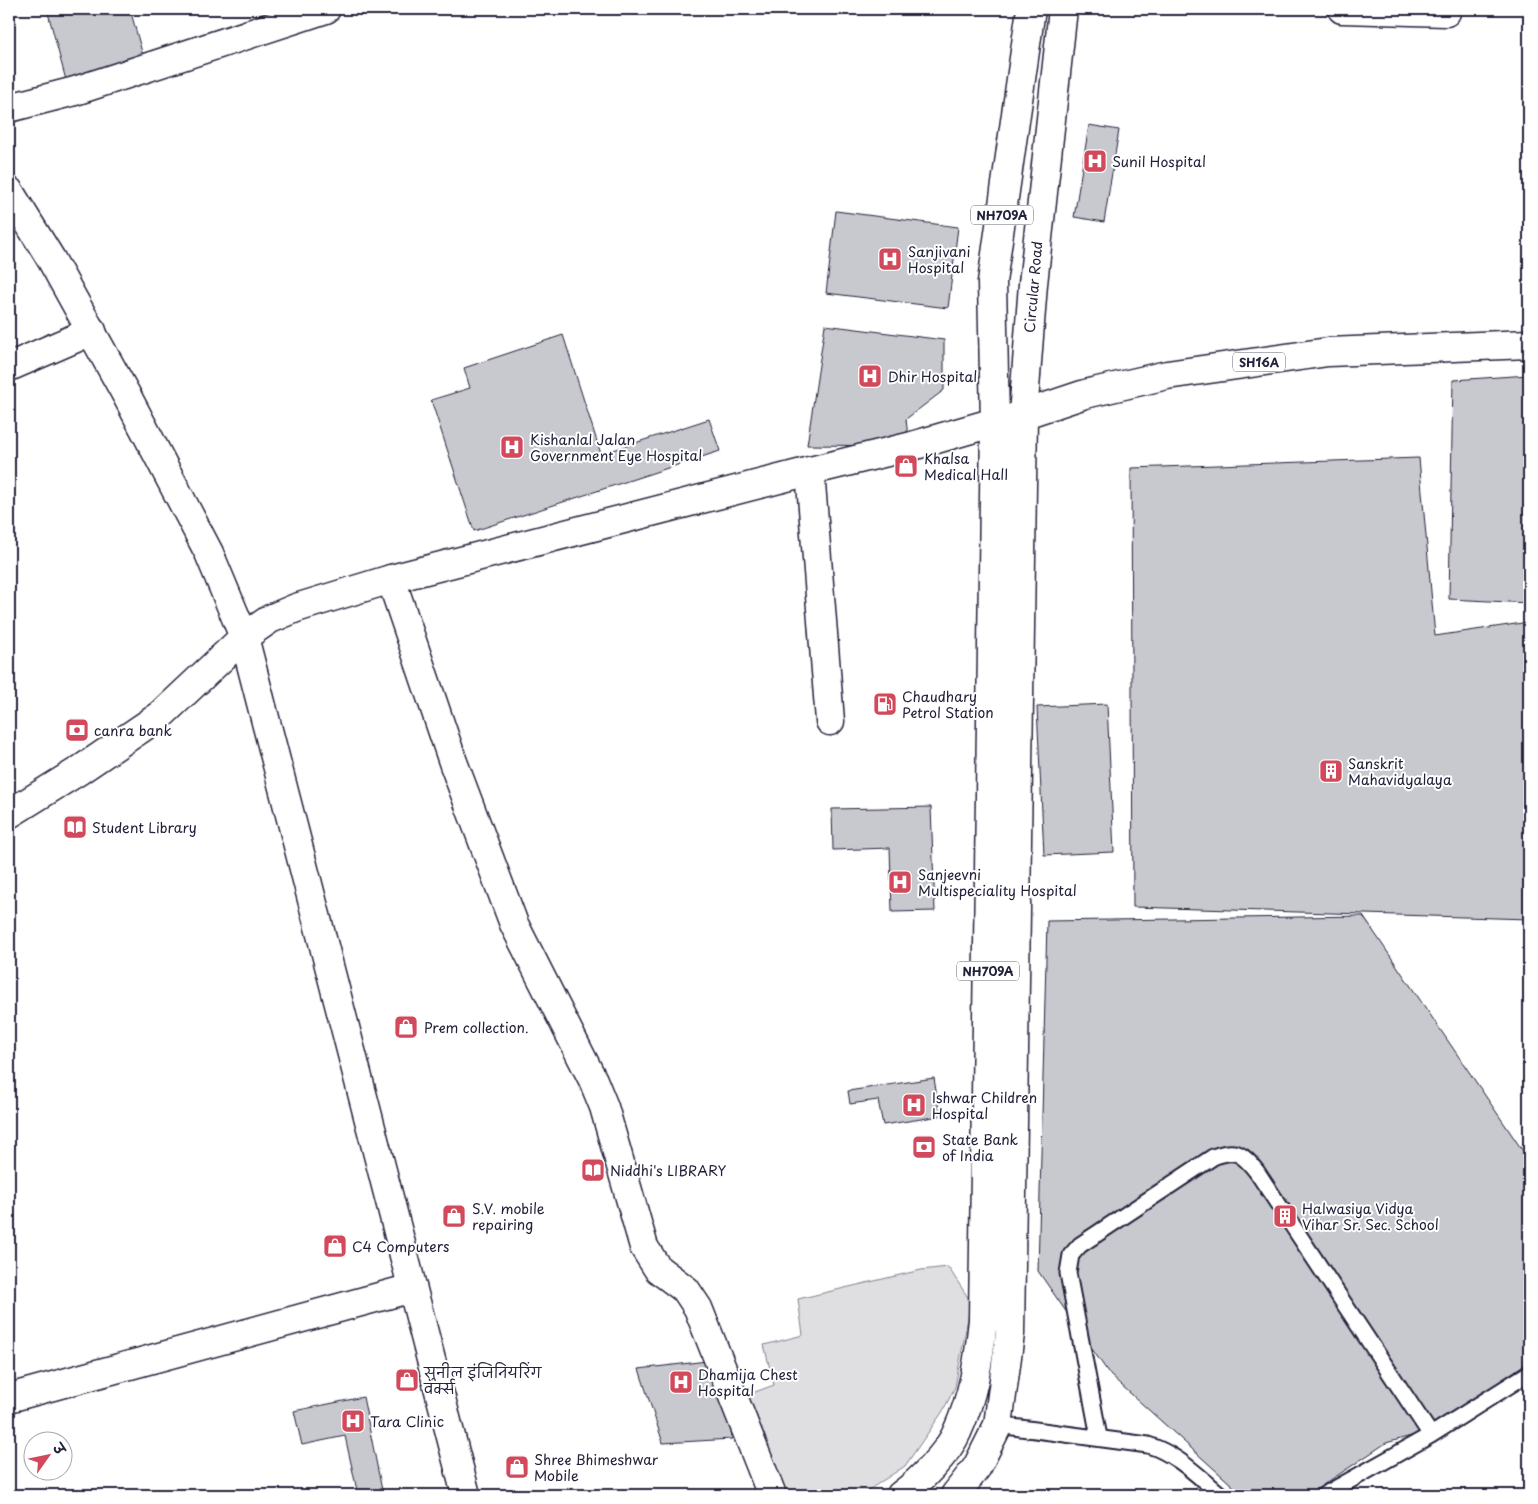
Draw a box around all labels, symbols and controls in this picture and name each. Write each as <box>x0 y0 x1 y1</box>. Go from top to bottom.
hospital icon: Sunil Hospital <box>1082 148 1108 174</box>
place label: Sunil Hospital <box>1112 151 1206 172</box>
road number: NH709A <box>971 206 1033 224</box>
street label: Circular Road <box>1019 240 1047 334</box>
place label: Sanjivani Hospital <box>908 241 971 278</box>
hospital icon: Sanjivani Hospital <box>877 246 903 272</box>
road number: SH16A <box>1233 352 1285 372</box>
hospital icon: Dhir Hospital <box>857 363 883 389</box>
place label: Dhir Hospital <box>888 366 977 387</box>
place label: Kishanlal Jalan Government Eye Hospital <box>530 429 702 466</box>
hospital icon: Kishanlal Jalan Government Eye Hospital <box>499 434 525 460</box>
place label: Khalsa Medical Hall <box>924 448 1008 485</box>
shop icon: Khalsa Medical Hall <box>893 453 919 479</box>
place label: Chaudhary Petrol Station <box>902 686 994 723</box>
fuel station icon: Chaudhary Petrol Station <box>872 691 898 717</box>
bank icon: canra bank <box>64 717 90 743</box>
place label: canra bank <box>94 720 173 741</box>
place label: Sanskrit Mahavidyalaya <box>1348 753 1452 790</box>
building icon: Sanskrit Mahavidyalaya <box>1318 758 1344 784</box>
library icon: Student Library <box>62 814 88 840</box>
place label: Student Library <box>92 817 197 838</box>
place label: Sanjeevni Multispeciality Hospital <box>918 864 1077 901</box>
hospital icon: Sanjeevni Multispeciality Hospital <box>887 869 913 895</box>
road number: NH709A <box>957 961 1019 980</box>
shop icon: Prem collection. <box>393 1014 419 1040</box>
place label: Prem collection. <box>424 1017 529 1038</box>
place label: Ishwar Children Hospital <box>932 1087 1037 1124</box>
hospital icon: Ishwar Children Hospital <box>901 1092 927 1118</box>
place label: State Bank of India <box>942 1129 1019 1166</box>
bank icon: State Bank of India <box>911 1134 937 1160</box>
library icon: Niddhi's LIBRARY <box>580 1157 606 1183</box>
place label: Niddhi's LIBRARY <box>610 1160 726 1181</box>
place label: S.V. mobile repairing <box>472 1198 545 1235</box>
place label: Halwasiya Vidya Vihar Sr. Sec. School <box>1302 1198 1439 1235</box>
shop icon: S.V. mobile repairing <box>441 1203 467 1229</box>
building icon: Halwasiya Vidya Vihar Sr. Sec. School <box>1272 1203 1298 1229</box>
shop icon: C4 Computers <box>322 1233 348 1259</box>
place label: C4 Computers <box>352 1236 449 1257</box>
place label: सुनील इंजिनियरिंग वर्क्स <box>423 1362 543 1399</box>
place label: Dhamija Chest Hospital <box>698 1364 798 1401</box>
shop icon: सुनील इंजिनियरिंग वर्क्स <box>394 1367 420 1393</box>
hospital icon: Dhamija Chest Hospital <box>668 1369 694 1395</box>
hospital icon: Tara Clinic <box>340 1408 366 1434</box>
place label: Tara Clinic <box>370 1411 444 1432</box>
north arrow <box>22 1432 72 1482</box>
text: उ <box>47 1437 72 1460</box>
place label: Shree Bhimeshwar Mobile <box>534 1449 659 1486</box>
shop icon: Shree Bhimeshwar Mobile <box>504 1454 530 1480</box>

